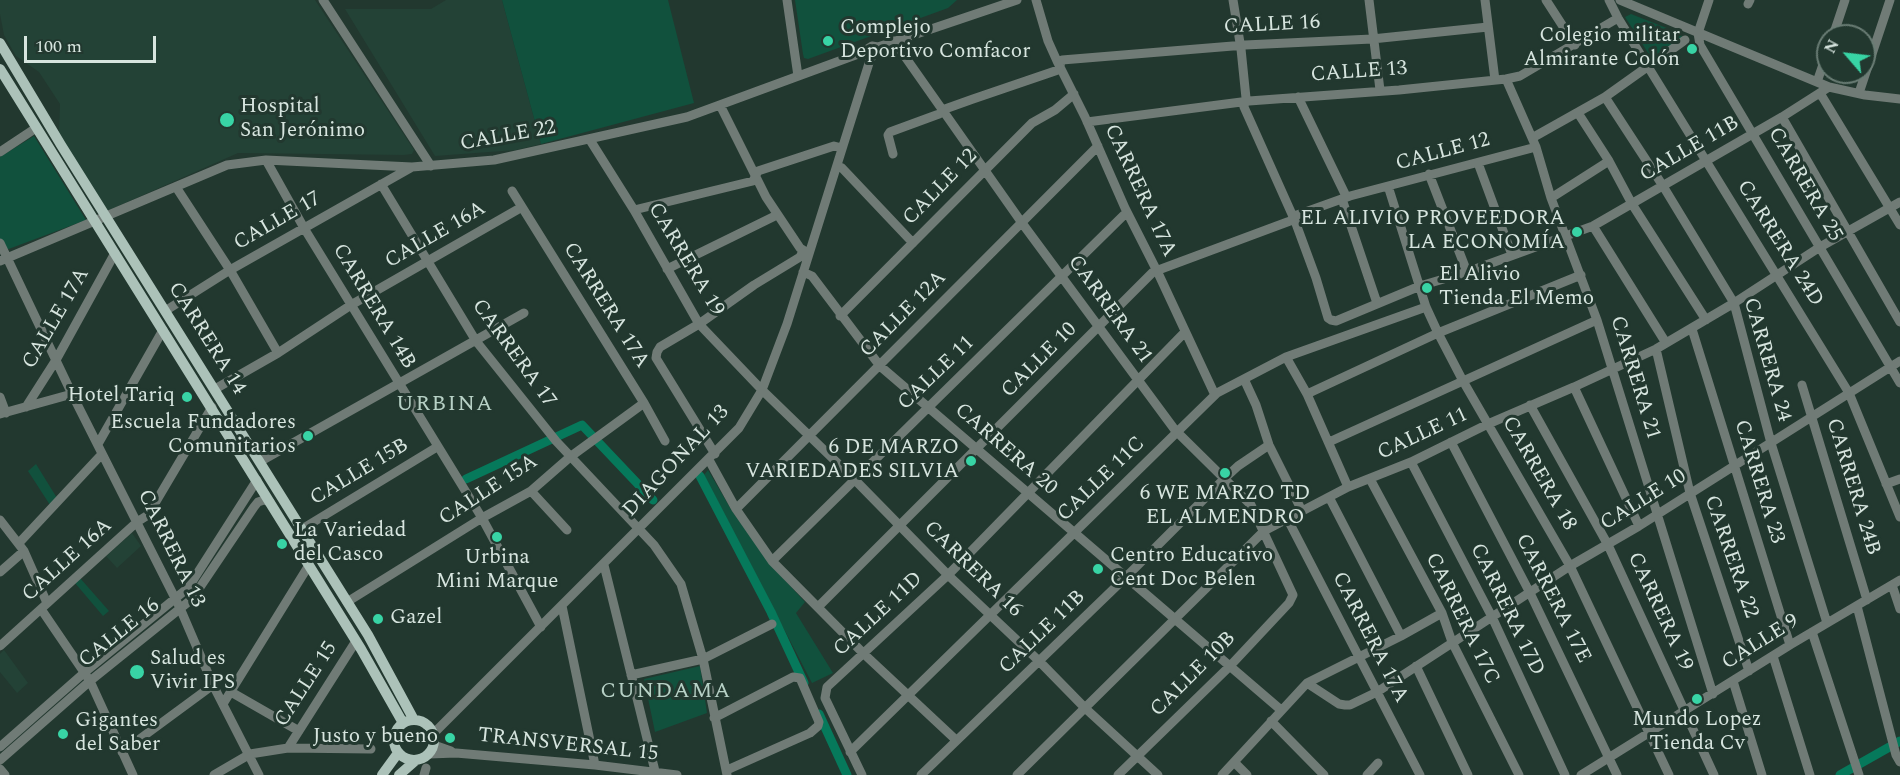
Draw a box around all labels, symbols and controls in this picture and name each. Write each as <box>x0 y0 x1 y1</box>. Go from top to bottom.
street label: CALLE 16 <box>1223 11 1321 41</box>
place label: Complejo Deportivo Comfacor <box>840 16 1031 66</box>
scale bar <box>27 24 159 62</box>
place label: Colegio militar Almirante Colón <box>1524 24 1680 74</box>
north arrow <box>1816 24 1876 84</box>
text: 100 m <box>35 33 82 60</box>
marker: Complejo Deportivo Comfacor <box>821 34 835 48</box>
text: N <box>1818 35 1846 58</box>
marker: Colegio militar Almirante Colón <box>1685 42 1699 56</box>
street label: CALLE 13 <box>1310 57 1408 89</box>
place label: Hospital San Jerónimo <box>240 95 365 145</box>
marker: Hospital San Jerónimo <box>218 111 236 129</box>
street label: CALLE 11B <box>1636 111 1744 189</box>
street label: CALLE 22 <box>458 116 558 158</box>
street label: CARRERA 17A <box>1097 121 1181 261</box>
street label: CARRERA 25 <box>1761 123 1847 247</box>
street label: CALLE 12 <box>1393 128 1493 178</box>
street label: CALLE 12 <box>898 144 984 232</box>
street label: CARRERA 24D <box>1730 176 1828 312</box>
street label: CALLE 17 <box>230 187 326 257</box>
street label: CALLE 16A <box>381 197 491 275</box>
street label: CARRERA 19 <box>641 199 729 321</box>
place label: EL ALIVIO PROVEEDORA LA ECONOMÍA <box>1300 207 1565 257</box>
marker: EL ALIVIO PROVEEDORA LA ECONOMÍA <box>1570 225 1584 239</box>
street label: CARRERA 17A <box>556 238 654 374</box>
street label: CARRERA 14B <box>326 240 420 374</box>
street label: CARRERA 21 <box>1061 251 1157 369</box>
place label: El Alivio Tienda El Memo <box>1439 263 1594 313</box>
street label: CALLE 17A <box>18 264 96 374</box>
street label: CALLE 12A <box>855 266 953 364</box>
street label: CARRERA 14 <box>161 278 251 400</box>
marker: El Alivio Tienda El Memo <box>1420 281 1434 295</box>
street label: CARRERA 17 <box>465 295 561 413</box>
street label: CARRERA 24 <box>1736 295 1796 425</box>
street label: CARRERA 21 <box>1603 313 1665 443</box>
street label: CALLE 10 <box>997 318 1083 404</box>
street label: CALLE 11 <box>893 331 981 417</box>
place label: Hotel Tariq <box>67 384 175 410</box>
marker: Hotel Tariq <box>180 390 194 404</box>
district label: URBINA <box>396 393 494 419</box>
street label: CARRERA 20 <box>948 399 1062 501</box>
street label: DIAGONAL 13 <box>619 401 735 523</box>
street label: CALLE 11 <box>1374 403 1472 467</box>
place label: Escuela Fundadores Comunitarios <box>110 411 296 461</box>
street label: CARRERA 18 <box>1495 412 1581 536</box>
street label: CARRERA 24B <box>1819 416 1885 558</box>
street label: CARRERA 23 <box>1727 417 1789 547</box>
marker: Escuela Fundadores Comunitarios <box>301 429 315 443</box>
street label: CALLE 11C <box>1053 432 1151 528</box>
street label: CALLE 15B <box>306 434 414 512</box>
place label: 6 DE MARZO VARIEDADES SILVIA <box>745 436 959 486</box>
street label: CALLE 15A <box>435 450 543 532</box>
marker: 6 DE MARZO VARIEDADES SILVIA <box>964 454 978 468</box>
street label: CALLE 10 <box>1596 465 1692 537</box>
marker: 6 WE MARZO TD EL ALMENDRO <box>1218 466 1232 480</box>
place label: 6 WE MARZO TD EL ALMENDRO <box>1140 482 1310 532</box>
street label: CARRERA 13 <box>131 486 209 612</box>
street label: CARRERA 22 <box>1697 492 1763 622</box>
street label: CALLE 16A <box>18 514 118 608</box>
street label: CARRERA 16 <box>917 517 1027 623</box>
place label: La Variedad del Casco <box>294 519 406 569</box>
marker: Urbina Mini Marque <box>490 530 504 544</box>
street label: CARRERA 17E <box>1509 530 1595 668</box>
marker: La Variedad del Casco <box>275 537 289 551</box>
street label: CARRERA 17D <box>1463 540 1549 680</box>
place label: Centro Educativo Cent Doc Belen <box>1110 544 1273 594</box>
place label: Urbina Mini Marque <box>435 546 559 596</box>
street label: CARRERA 17C <box>1418 549 1504 689</box>
street label: CARRERA 19 <box>1621 549 1697 675</box>
marker: Centro Educativo Cent Doc Belen <box>1091 562 1105 576</box>
street label: CALLE 11D <box>829 567 929 663</box>
street label: CARRERA 17A <box>1325 568 1413 708</box>
street label: CALLE 11B <box>995 586 1091 680</box>
street label: CALLE 16 <box>75 594 165 674</box>
place label: Gazel <box>390 606 442 632</box>
street label: CALLE 9 <box>1718 609 1804 677</box>
marker: Gazel <box>371 612 385 626</box>
street label: CALLE 10B <box>1146 627 1242 723</box>
street label: CALLE 15 <box>270 638 344 732</box>
place label: Salud es Vivir IPS <box>150 647 235 697</box>
marker: Salud es Vivir IPS <box>128 663 146 681</box>
district label: CUNDAMA <box>600 680 732 706</box>
marker: Mundo Lopez Tienda Cv <box>1690 692 1704 706</box>
place label: Mundo Lopez Tienda Cv <box>1632 708 1762 758</box>
place label: Gigantes del Saber <box>75 709 160 759</box>
street label: TRANSVERSAL 15 <box>477 724 659 768</box>
place label: Justo y bueno <box>313 725 438 751</box>
marker: Gigantes del Saber <box>56 727 70 741</box>
marker: Justo y bueno <box>443 731 457 745</box>

